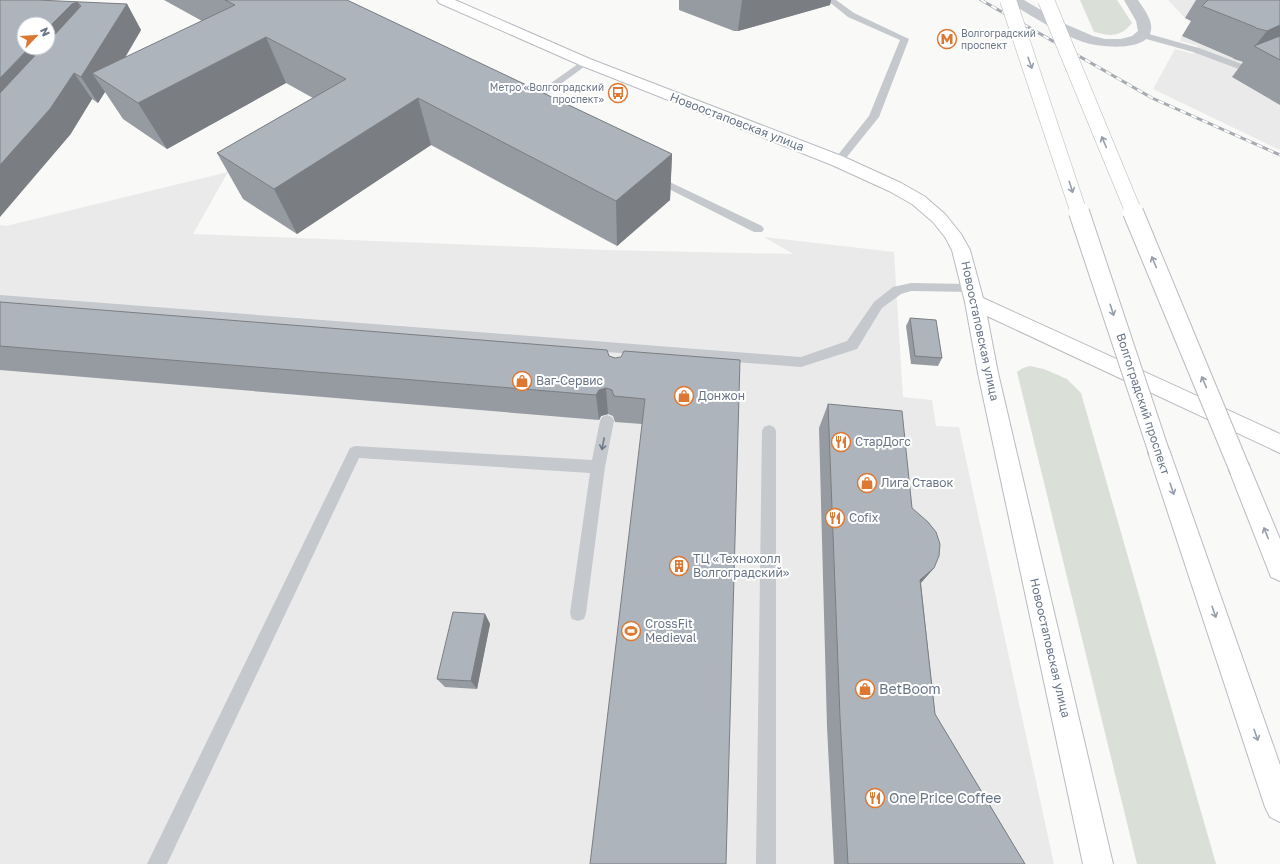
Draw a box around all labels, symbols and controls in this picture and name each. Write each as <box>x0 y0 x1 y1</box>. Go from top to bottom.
north arrow <box>16 16 56 56</box>
text: N <box>38 25 53 38</box>
place label: Волгоградский проспект <box>961 27 1036 51</box>
metro station icon: Волгоградский проспект <box>936 28 958 50</box>
one-way arrow <box>1027 57 1035 69</box>
place label: Метро «Волгоградский проспект» <box>490 81 604 105</box>
bus stop icon: Метро «Волгоградский проспект» <box>607 82 629 104</box>
street label: Новоостаповская улица <box>668 89 807 154</box>
one-way arrow <box>1100 136 1108 148</box>
one-way arrow <box>1068 180 1076 192</box>
one-way arrow <box>1150 256 1157 268</box>
street label: Новоостаповская улица <box>958 260 1003 402</box>
one-way arrow <box>1109 304 1117 316</box>
street label: Волгоградский проспект <box>1113 331 1174 477</box>
shop icon: Ваг-Сервис <box>511 370 533 392</box>
place label: Ваг-Сервис <box>536 373 604 388</box>
one-way arrow <box>1200 376 1207 388</box>
shop icon: Донжон <box>673 385 695 407</box>
place label: Донжон <box>698 388 745 403</box>
restaurant icon: СтарДогс <box>830 431 852 453</box>
place label: СтарДогс <box>855 434 911 449</box>
one-way arrow <box>599 437 607 450</box>
shop icon: Лига Ставок <box>856 472 878 494</box>
place label: Лига Ставок <box>881 475 954 490</box>
one-way arrow <box>1169 482 1176 495</box>
restaurant icon: Cofix <box>824 507 846 529</box>
place label: Cofix <box>849 510 879 525</box>
one-way arrow <box>1261 527 1269 539</box>
place label: ТЦ «Технохолл Волгоградский» <box>693 551 790 580</box>
building icon: ТЦ «Технохолл Волгоградский» <box>668 555 690 577</box>
street label: Новоостаповская улица <box>1027 577 1074 719</box>
one-way arrow <box>1210 605 1218 617</box>
place label: CrossFit Medieval <box>645 616 697 645</box>
sports icon: CrossFit Medieval <box>620 620 642 642</box>
shop icon: BetBoom <box>854 678 876 700</box>
place label: BetBoom <box>879 680 941 697</box>
one-way arrow <box>1252 729 1260 741</box>
restaurant icon: One Price Coffee <box>864 787 886 809</box>
place label: One Price Coffee <box>889 789 1001 806</box>

